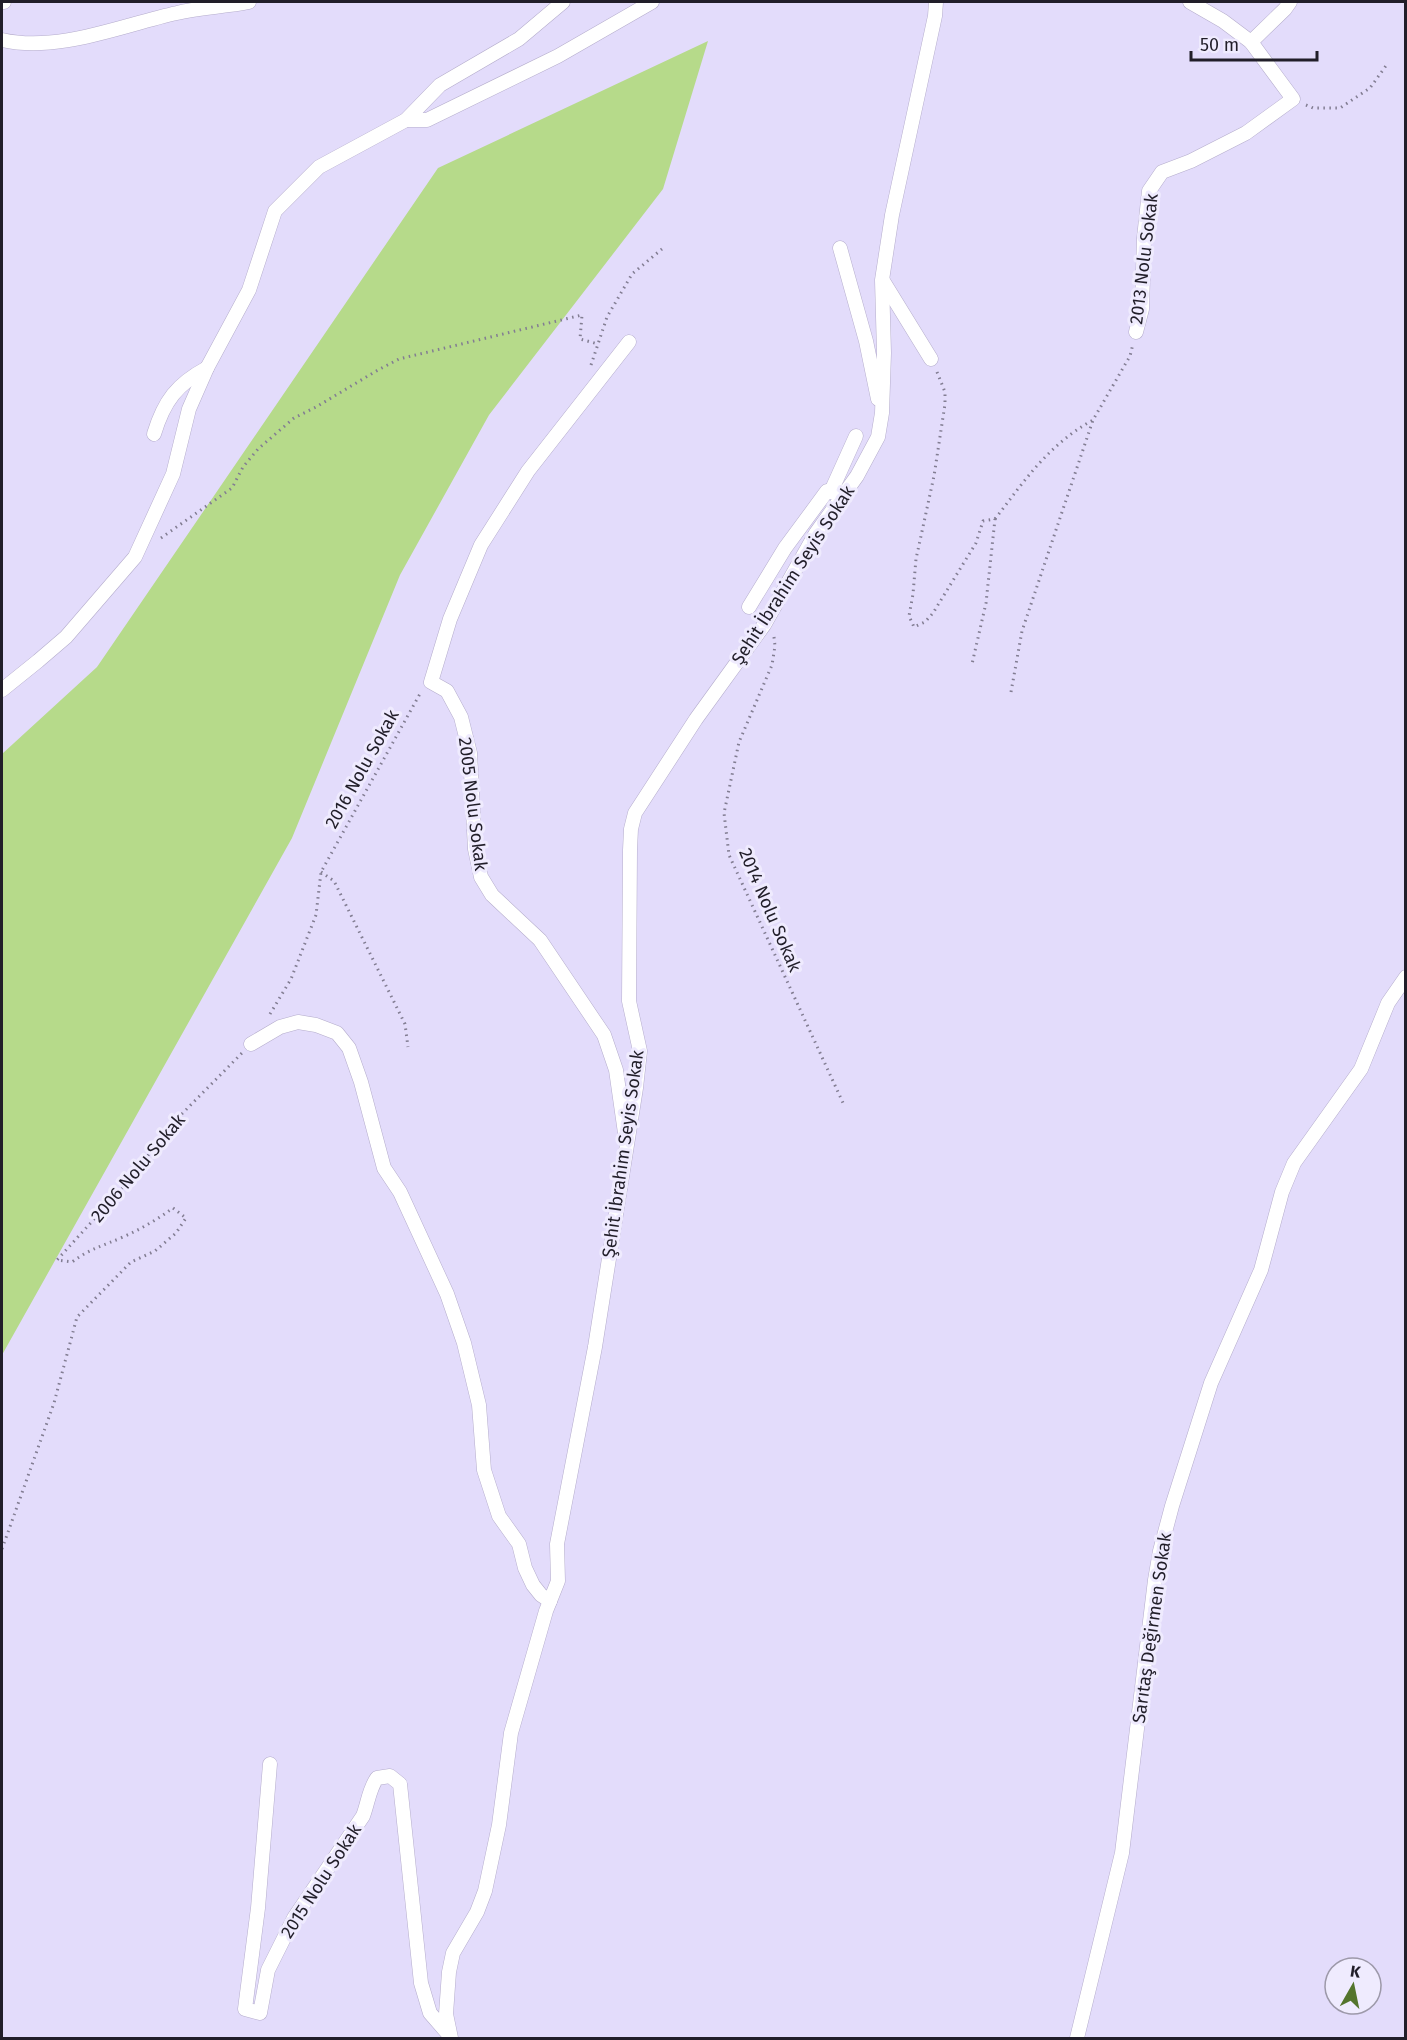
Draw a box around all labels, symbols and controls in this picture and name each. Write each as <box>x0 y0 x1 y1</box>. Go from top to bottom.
scale bar <box>1191 24 1317 62</box>
text: 50 m <box>1200 34 1239 56</box>
street label: 2013 Nolu Sokak <box>1125 192 1163 326</box>
street label: Şehit İbrahim Seyis Sokak <box>727 481 860 669</box>
street label: 2016 Nolu Sokak <box>320 705 404 832</box>
street label: 2005 Nolu Sokak <box>454 736 492 873</box>
street label: 2014 Nolu Sokak <box>734 845 806 976</box>
street label: Şehit İbrahim Seyis Sokak <box>598 1048 649 1259</box>
street label: 2006 Nolu Sokak <box>86 1109 190 1227</box>
street label: Sarıtaş Değirmen Sokak <box>1128 1530 1176 1725</box>
street label: 2015 Nolu Sokak <box>276 1819 367 1942</box>
north arrow <box>1323 1956 1383 2016</box>
text: K <box>1349 1962 1363 1982</box>

